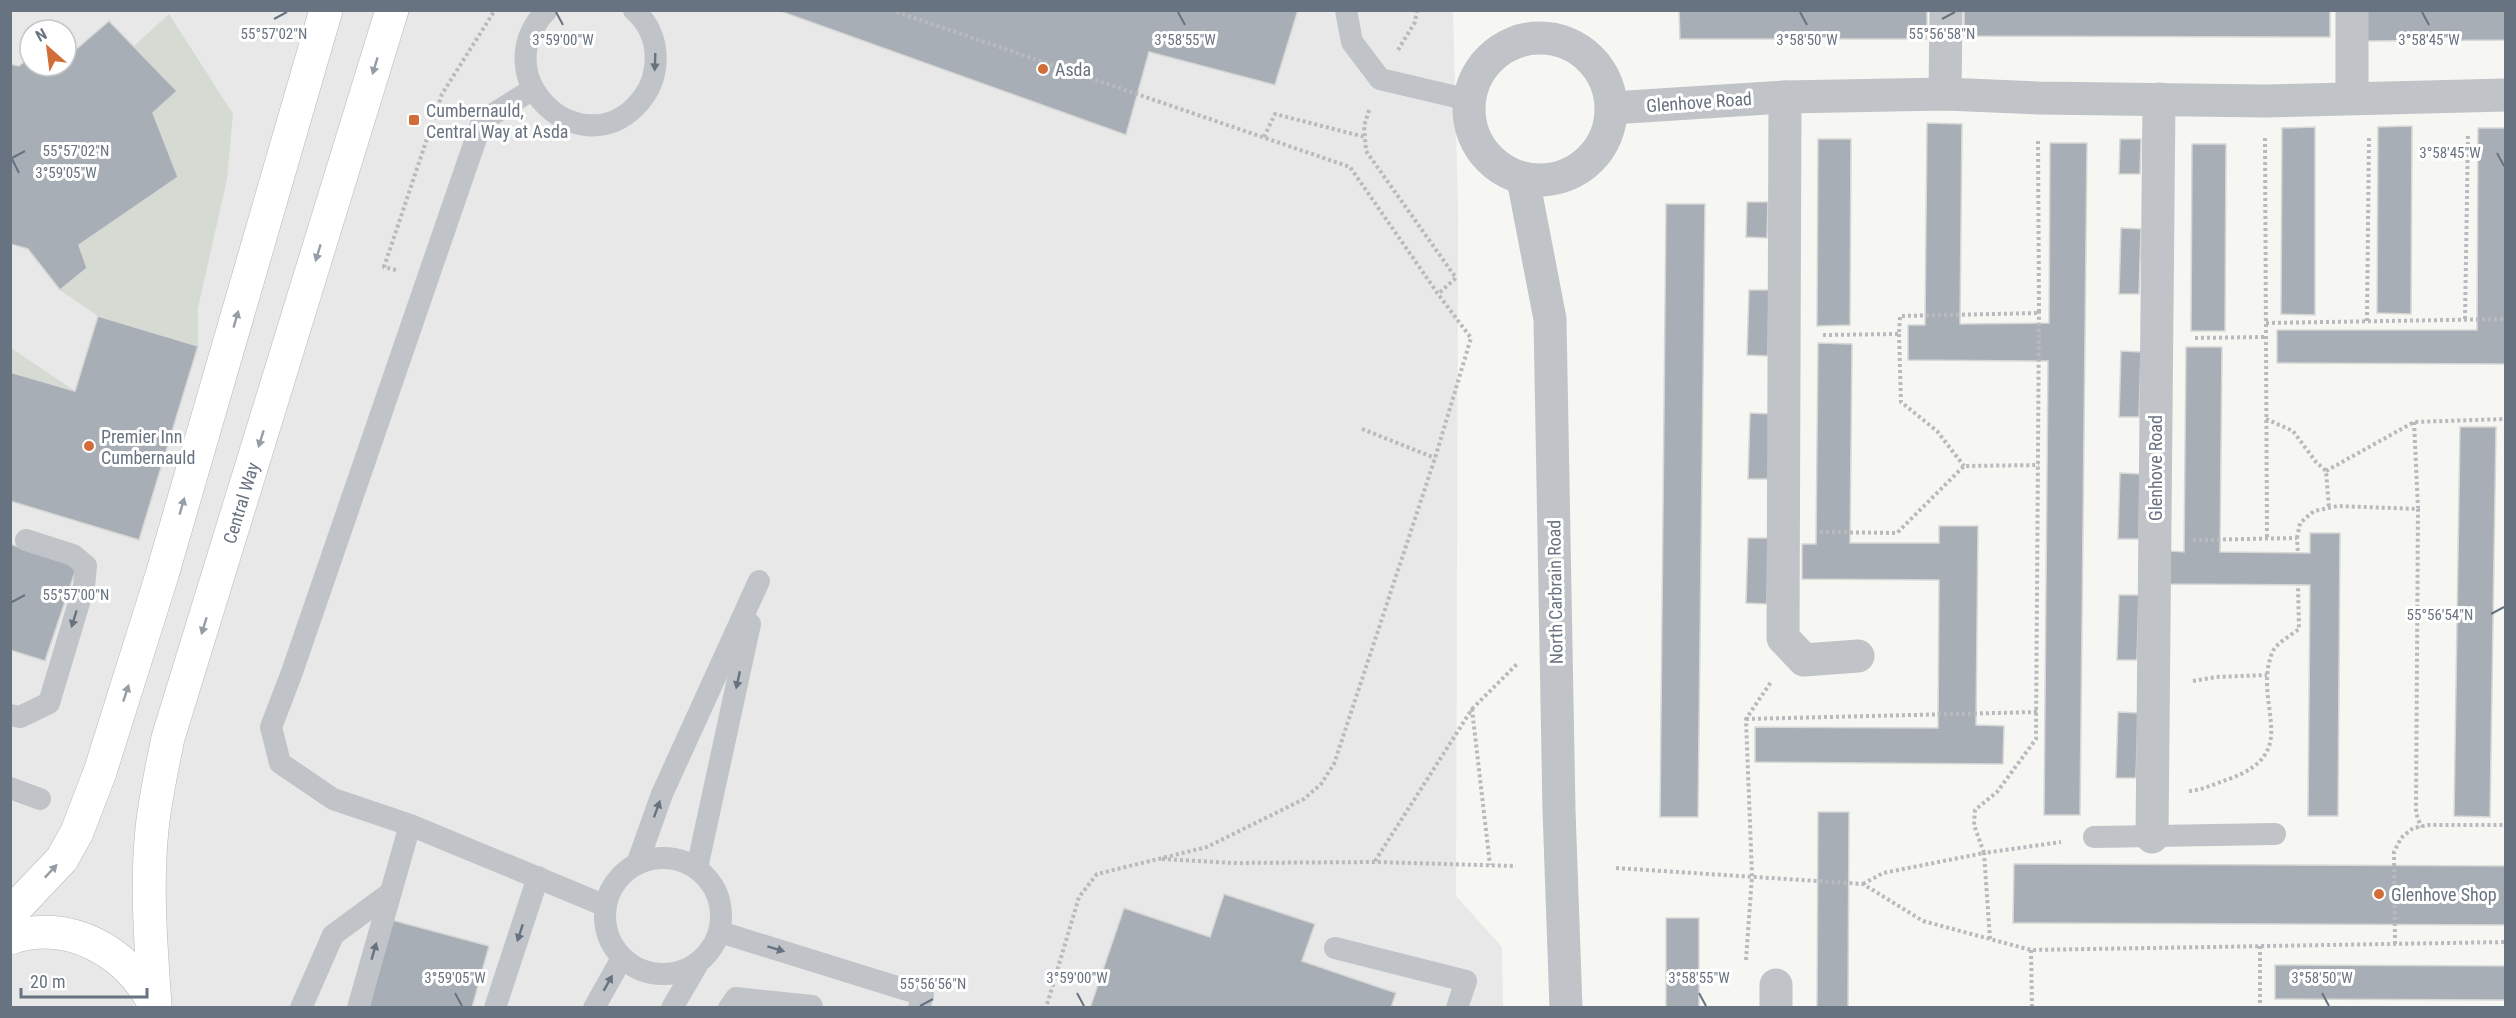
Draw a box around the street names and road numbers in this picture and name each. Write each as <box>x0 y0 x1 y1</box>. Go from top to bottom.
street label: Glenhove Road <box>1645 88 1753 116</box>
street label: Glenhove Road <box>2145 415 2166 521</box>
street label: Central Way <box>219 459 263 546</box>
street label: North Carbrain Road <box>1543 520 1567 664</box>

